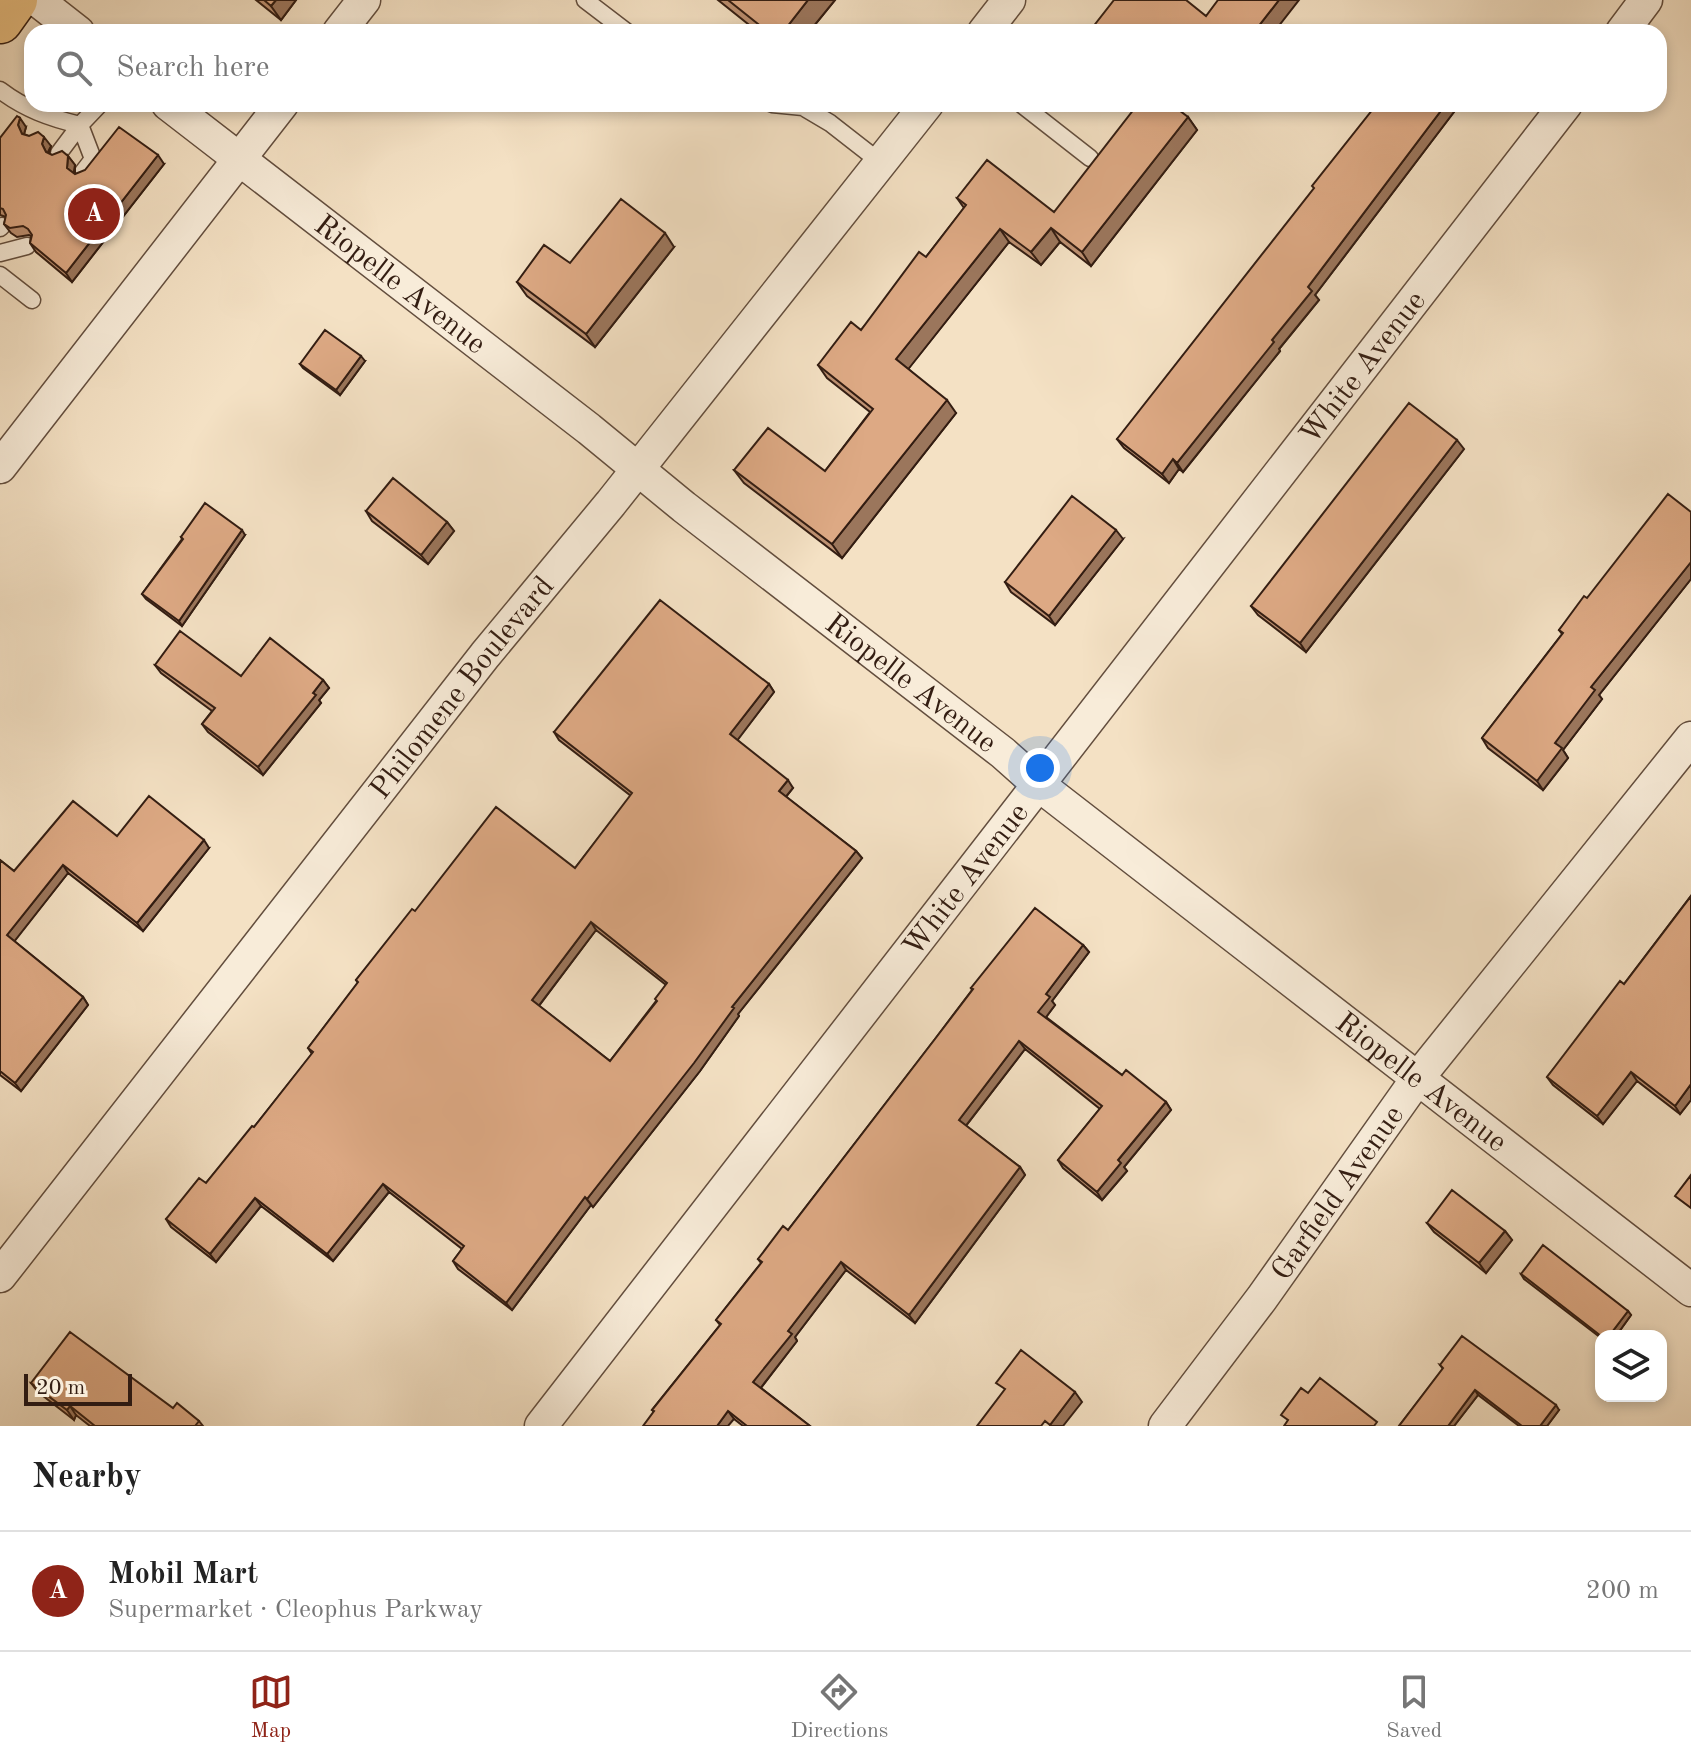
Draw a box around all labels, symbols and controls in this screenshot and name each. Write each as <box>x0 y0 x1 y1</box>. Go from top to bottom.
search box <box>24 24 1667 112</box>
icon: search <box>52 46 96 90</box>
text: Search here <box>116 53 270 83</box>
pin: A <box>68 184 120 244</box>
street label: Riopelle Avenue <box>308 210 491 361</box>
street label: White Avenue <box>1295 286 1432 450</box>
street label: Philomene Boulevard <box>365 572 560 805</box>
street label: Riopelle Avenue <box>819 609 1002 759</box>
your location <box>1020 748 1060 788</box>
street label: White Avenue <box>898 798 1035 962</box>
street label: Riopelle Avenue <box>1329 1008 1512 1159</box>
street label: Garfield Avenue <box>1267 1101 1410 1286</box>
map controls <box>1595 1330 1667 1402</box>
button: layers <box>1595 1330 1667 1402</box>
scale bar <box>24 1370 132 1406</box>
text: 20 m <box>36 1377 85 1399</box>
text: Nearby <box>32 1461 142 1495</box>
text: Mobil Mart <box>108 1560 258 1590</box>
text: A <box>48 1578 68 1604</box>
text: 200 m <box>1586 1578 1659 1604</box>
text: Supermarket · Cleophus Parkway <box>108 1597 483 1623</box>
tab: Map <box>249 1670 293 1745</box>
tab: Directions <box>791 1670 888 1745</box>
tab: Saved <box>1386 1670 1442 1745</box>

